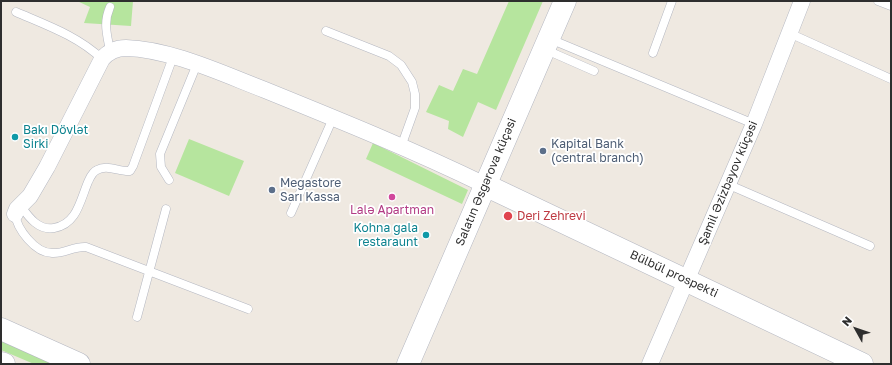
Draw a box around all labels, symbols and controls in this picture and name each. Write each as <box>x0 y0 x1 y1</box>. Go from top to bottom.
street label: Salatın Əsgərova küçəsi <box>453 116 519 248</box>
street label: Şamil Əzizbəyov küçəsi <box>695 119 761 247</box>
place label: Bakı Dövlət Sirki <box>23 123 88 151</box>
marker: Bakı Dövlət Sirki <box>10 132 20 142</box>
place label: Kapital Bank (central branch) <box>551 137 644 165</box>
marker: Kapital Bank (central branch) <box>538 146 548 156</box>
place label: Megastore Sarı Kassa <box>280 176 341 204</box>
marker: Megastore Sarı Kassa <box>267 185 277 195</box>
marker: Lalә Apartman <box>387 192 397 202</box>
place label: Lalә Apartman <box>350 203 434 217</box>
place label: Deri Zehrevi <box>517 209 586 223</box>
marker: Deri Zehrevi <box>502 210 514 222</box>
place label: Kohna gala restaraunt <box>353 221 418 249</box>
marker: Kohna gala restaraunt <box>421 230 431 240</box>
street label: Bülbül prospekti <box>628 247 720 301</box>
north arrow <box>836 309 876 349</box>
text: N <box>839 314 854 328</box>

